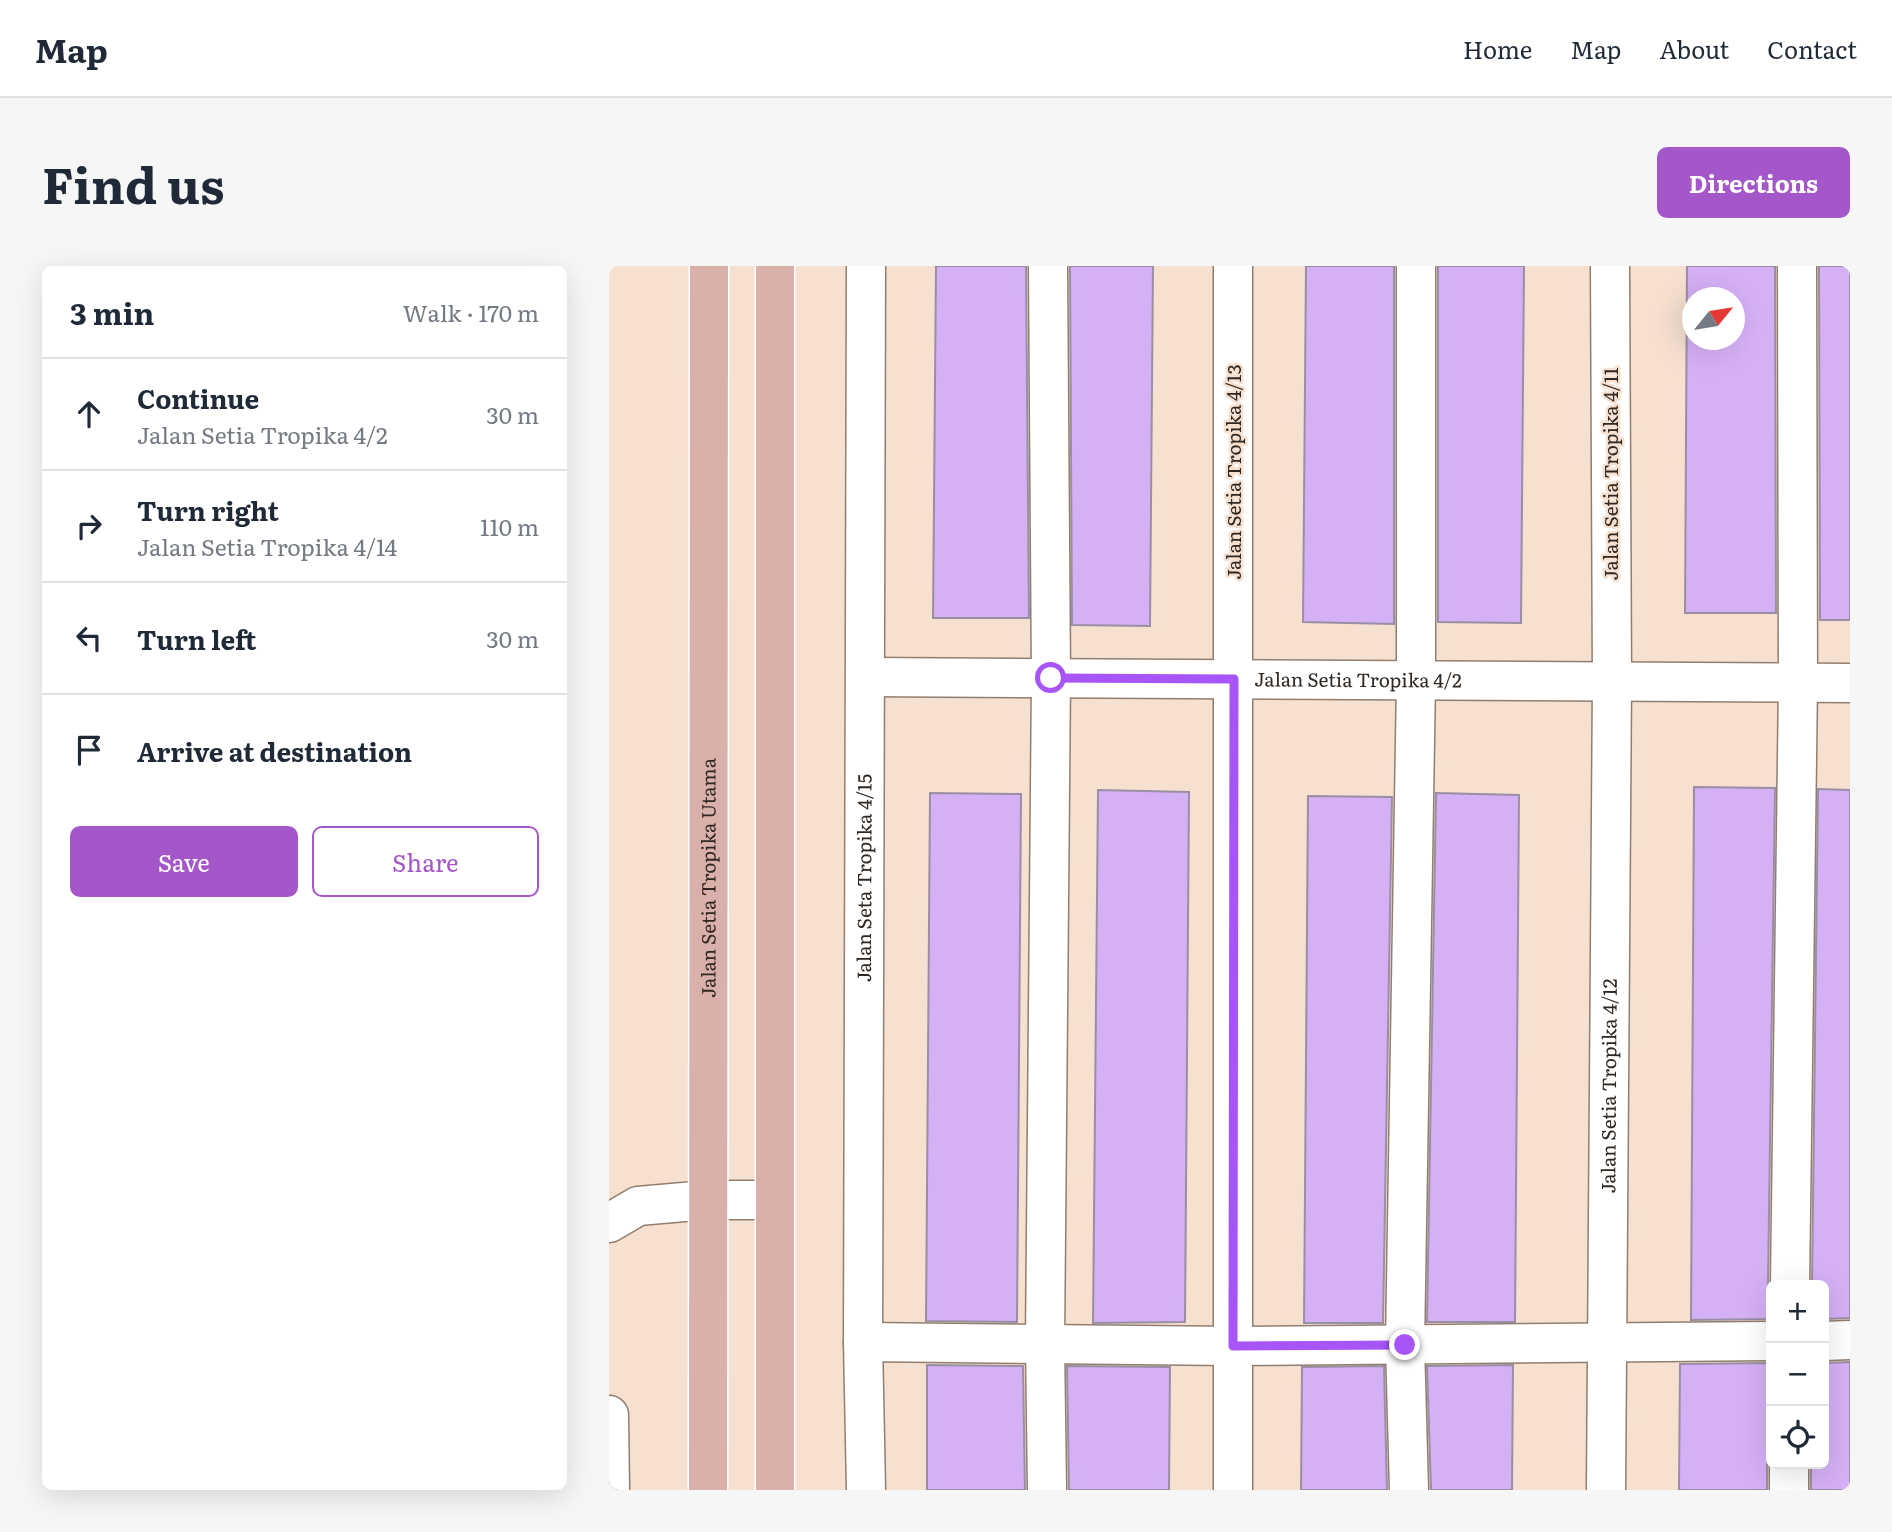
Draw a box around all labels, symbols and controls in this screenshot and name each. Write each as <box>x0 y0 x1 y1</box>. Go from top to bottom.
text: Map <box>35 24 108 73</box>
text: Home <box>1463 31 1532 66</box>
text: Map <box>1570 31 1621 66</box>
text: About <box>1659 31 1729 66</box>
text: Contact <box>1767 31 1857 66</box>
text: Find us <box>42 146 225 219</box>
button: Directions <box>1657 147 1850 218</box>
north arrow <box>1682 287 1745 350</box>
text: 3 min <box>70 290 154 334</box>
text: Walk · 170 m <box>403 295 539 329</box>
street label: Jalan Setia Tropika 4/13 <box>1219 364 1247 580</box>
street label: Jalan Setia Tropika 4/11 <box>1596 367 1624 580</box>
text: Continue <box>137 378 259 417</box>
icon: ahead <box>70 395 108 433</box>
text: 30 m <box>486 397 539 431</box>
text: Jalan Setia Tropika 4/2 <box>137 417 388 451</box>
text: Turn right <box>137 490 279 529</box>
icon: right <box>70 507 108 545</box>
text: 110 m <box>480 509 539 543</box>
text: Jalan Setia Tropika 4/14 <box>137 529 397 563</box>
icon: left <box>70 619 108 657</box>
text: Turn left <box>137 619 256 658</box>
text: 30 m <box>486 621 539 655</box>
route start <box>1035 662 1066 693</box>
street label: Jalan Setia Tropika 4/2 <box>1254 664 1462 694</box>
icon: arrive <box>70 731 108 769</box>
text: Arrive at destination <box>137 731 412 770</box>
street label: Jalan Setia Tropika Utama <box>693 757 722 998</box>
street label: Jalan Seta Tropika 4/15 <box>849 773 878 982</box>
button: Save <box>70 826 298 897</box>
button: Share <box>312 826 539 897</box>
street label: Jalan Setia Tropika 4/12 <box>1593 978 1623 1194</box>
map controls <box>1766 1280 1829 1469</box>
button: + <box>1766 1280 1829 1343</box>
route end <box>1389 1329 1420 1360</box>
button: − <box>1766 1343 1829 1406</box>
button: locate <box>1766 1406 1829 1469</box>

